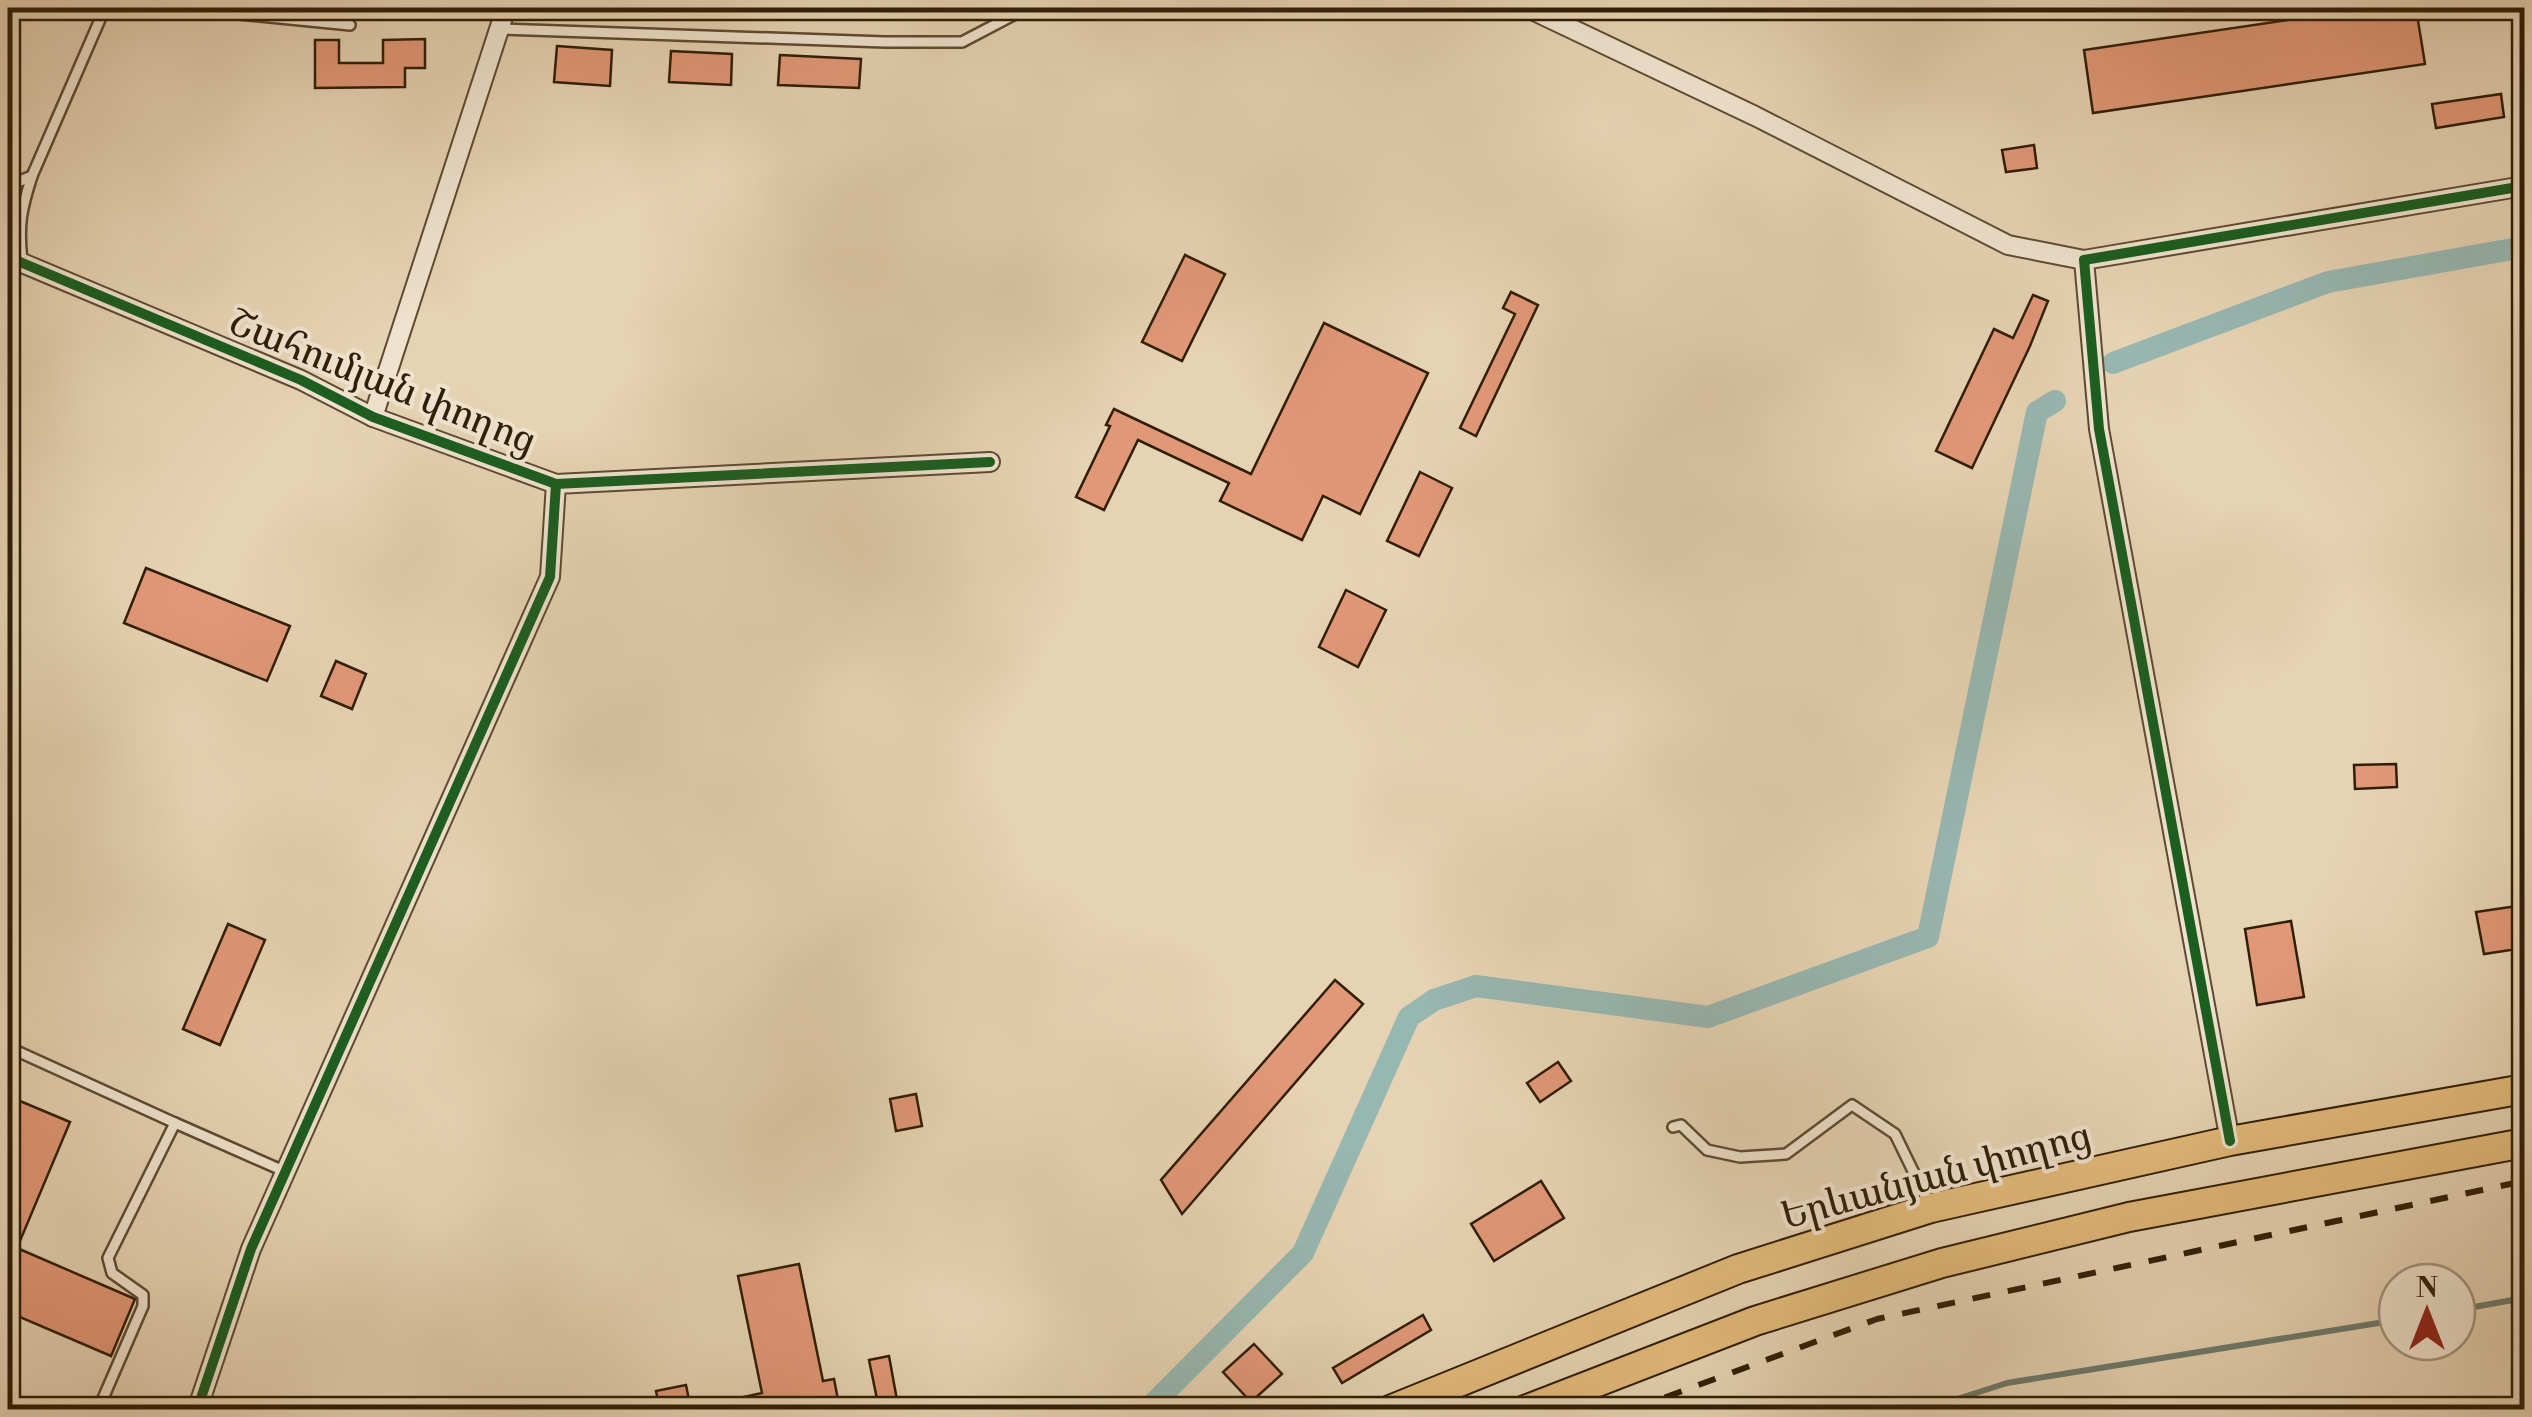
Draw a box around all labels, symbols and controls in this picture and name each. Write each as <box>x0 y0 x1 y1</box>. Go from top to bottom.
street label: Շահումյան փողոց <box>222 299 543 465</box>
street label: Երևանյան փողոց <box>1777 1113 2096 1240</box>
north arrow <box>2377 1262 2477 1362</box>
text: N <box>2416 1271 2438 1306</box>

